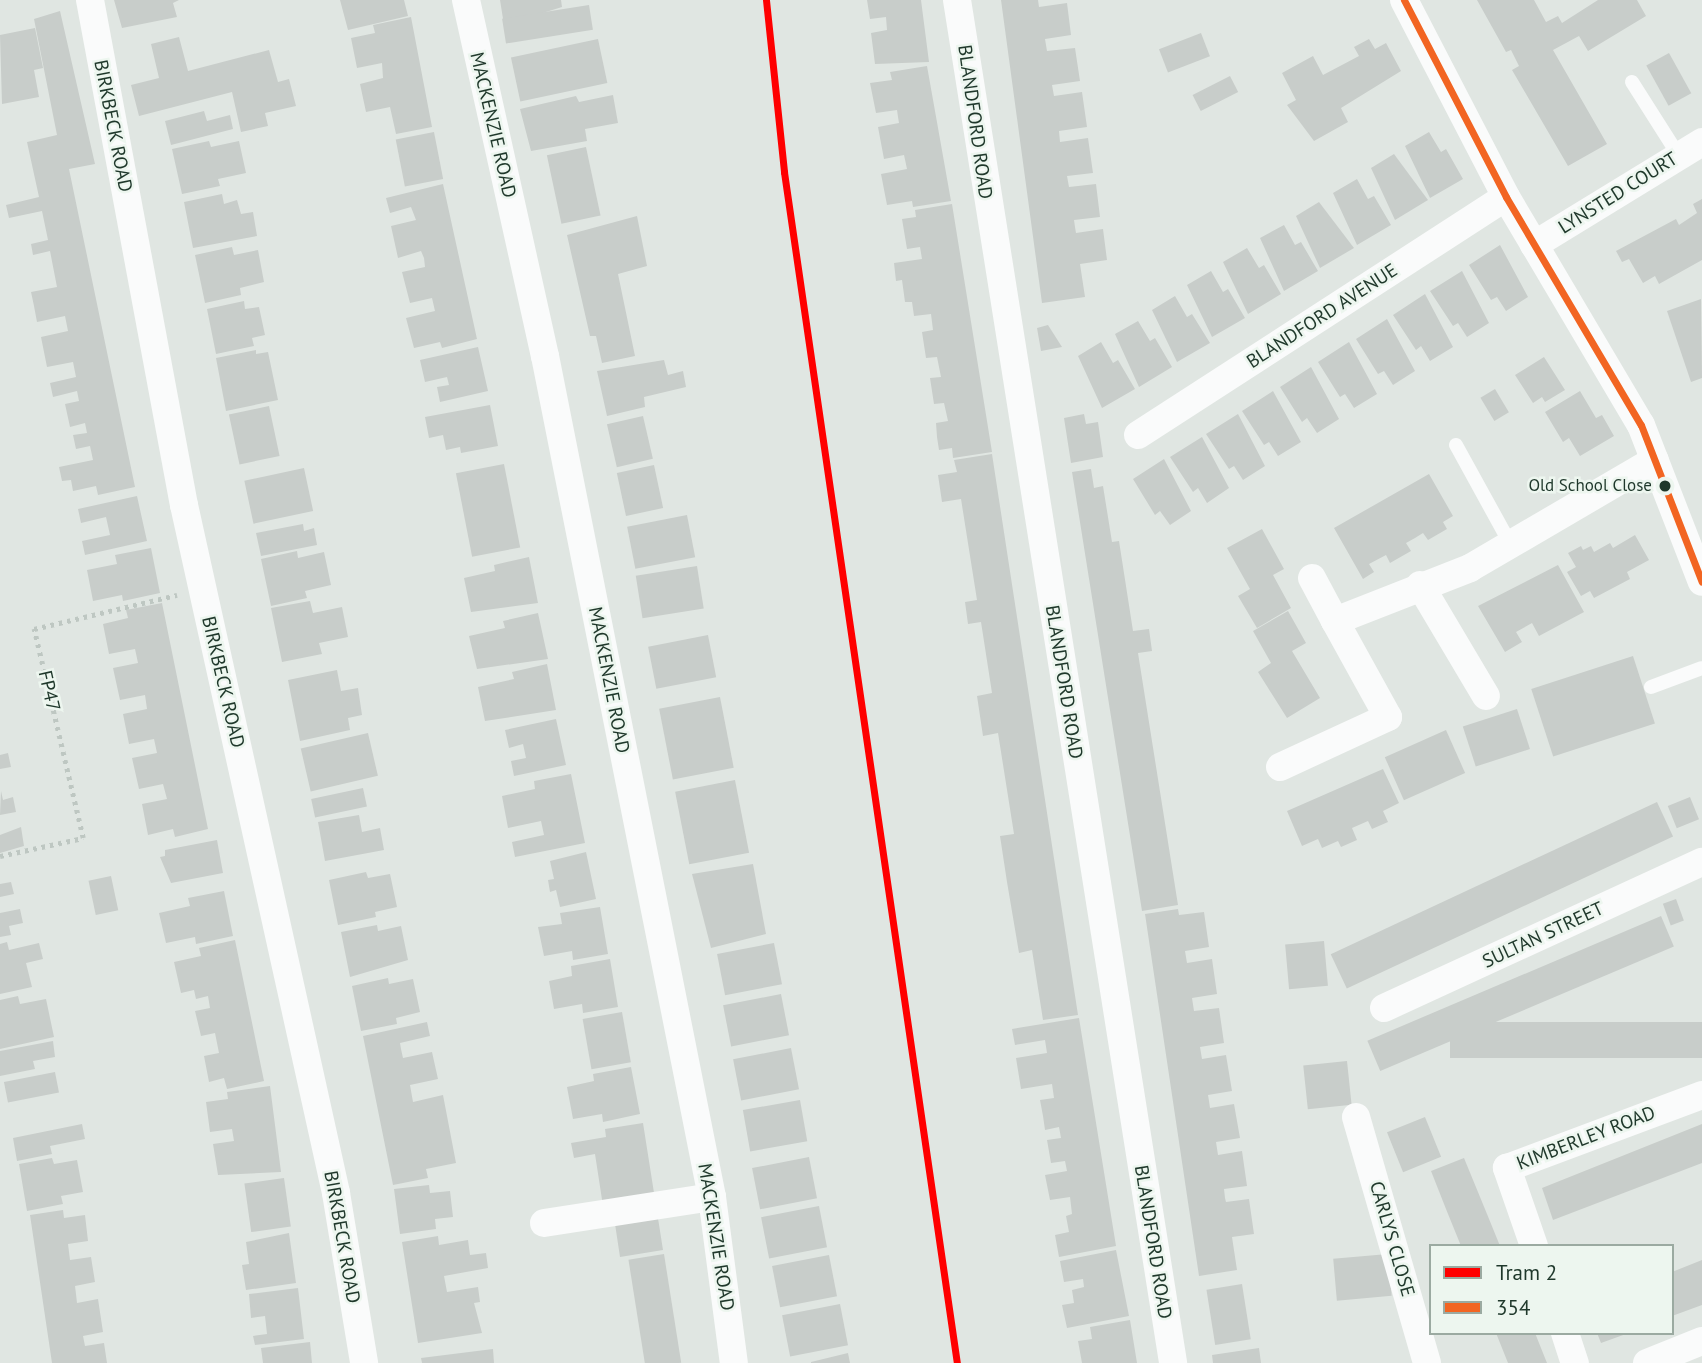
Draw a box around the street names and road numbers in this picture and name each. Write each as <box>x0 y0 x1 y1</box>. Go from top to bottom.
street label: BLANDFORD ROAD <box>953 43 997 201</box>
street label: MACKENZIE ROAD <box>465 50 521 200</box>
street label: BIRKBECK ROAD <box>89 58 137 194</box>
street label: LYNSTED COURT <box>1554 147 1682 239</box>
street label: BLANDFORD AVENUE <box>1242 259 1402 373</box>
street label: BLANDFORD ROAD <box>1041 603 1087 761</box>
street label: MACKENZIE ROAD <box>584 605 634 755</box>
street label: BIRKBECK ROAD <box>197 614 249 750</box>
street label: FP47 <box>33 668 65 714</box>
street label: SULTAN STREET <box>1479 897 1607 973</box>
street label: KIMBERLEY ROAD <box>1513 1101 1659 1175</box>
street label: MACKENZIE ROAD <box>693 1162 739 1312</box>
street label: BLANDFORD ROAD <box>1130 1163 1176 1321</box>
street label: BIRKBECK ROAD <box>319 1169 365 1305</box>
street label: CARLYS CLOSE <box>1365 1179 1419 1299</box>

